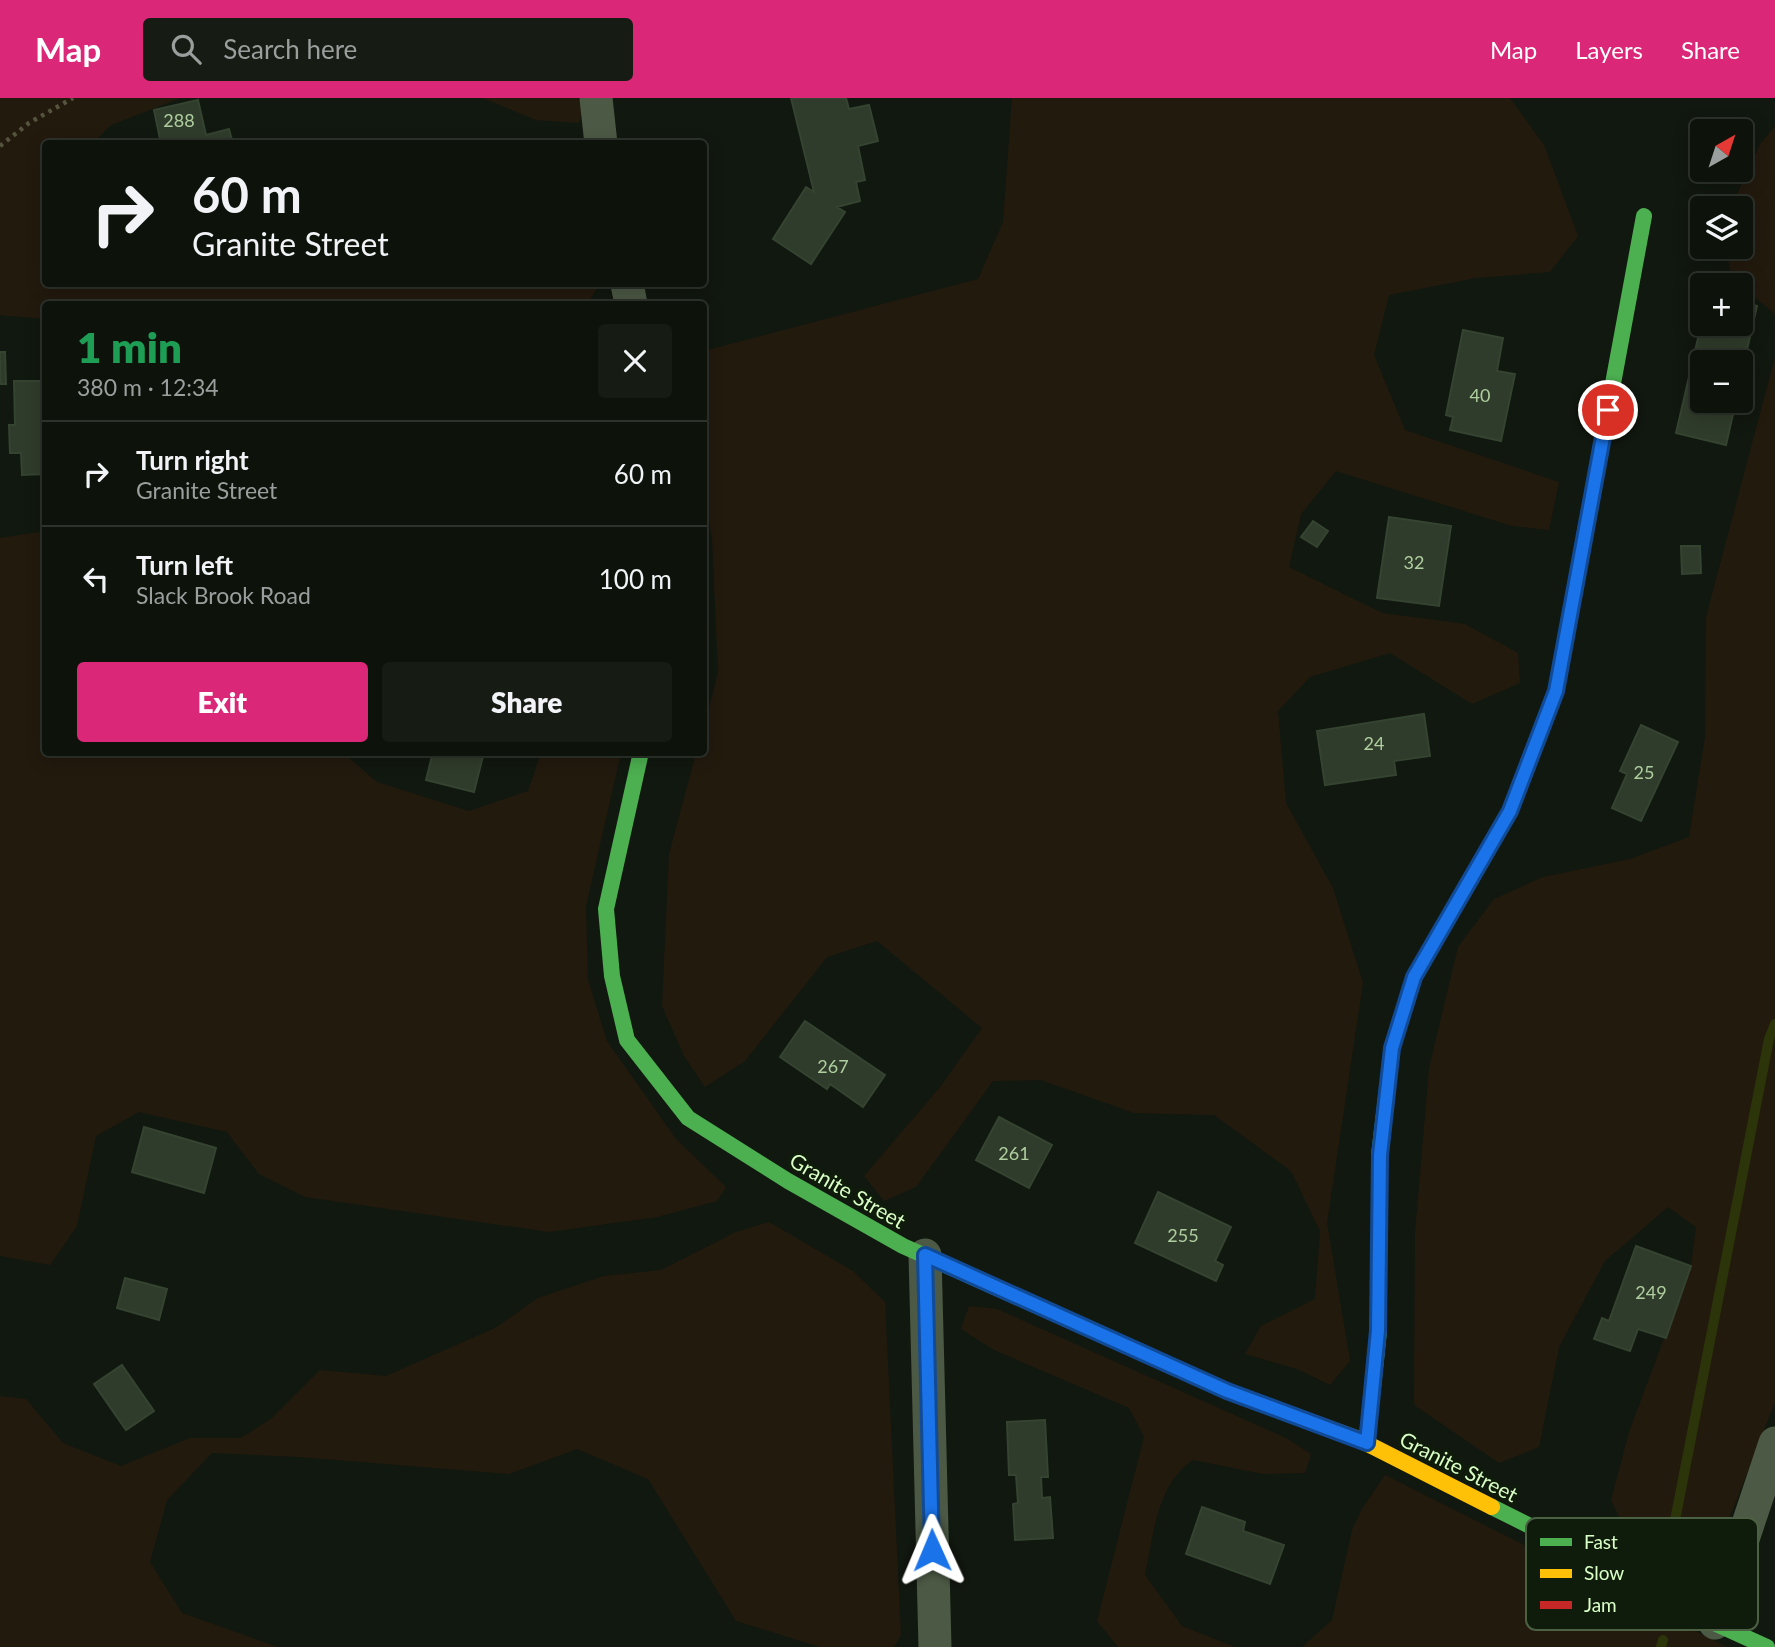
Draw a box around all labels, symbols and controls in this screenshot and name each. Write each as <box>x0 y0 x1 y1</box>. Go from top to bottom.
search box <box>143 18 633 81</box>
text: Map <box>35 29 101 69</box>
icon: search <box>167 30 205 68</box>
text: Search here <box>223 33 357 65</box>
text: Map <box>1490 35 1537 64</box>
text: Layers <box>1575 35 1643 64</box>
text: Share <box>1681 35 1740 64</box>
house number: 288 <box>163 109 195 131</box>
north arrow <box>1690 119 1754 182</box>
map controls <box>1690 119 1753 413</box>
text: 60 m <box>192 165 302 223</box>
icon: right <box>77 168 168 259</box>
button: layers <box>1690 196 1753 259</box>
text: Granite Street <box>192 224 389 263</box>
button: + <box>1690 273 1753 336</box>
text: 1 min <box>77 322 182 372</box>
button: close <box>598 324 672 398</box>
button: − <box>1690 350 1753 413</box>
text: 380 m · 12:34 <box>77 373 219 401</box>
pin <box>1578 380 1638 440</box>
house number: 40 <box>1470 384 1490 406</box>
icon: arrive <box>1589 391 1627 429</box>
text: Turn right <box>136 444 249 476</box>
icon: right <box>77 455 115 493</box>
text: 60 m <box>614 458 672 490</box>
text: Granite Street <box>136 476 277 504</box>
text: Turn left <box>136 549 233 581</box>
house number: 32 <box>1404 551 1424 573</box>
icon: left <box>77 560 115 598</box>
text: 100 m <box>599 563 672 595</box>
text: Slack Brook Road <box>136 581 311 609</box>
button: Exit <box>77 662 368 742</box>
button: Share <box>382 662 672 742</box>
house number: 24 <box>1364 732 1384 754</box>
house number: 25 <box>1634 761 1654 783</box>
house number: 267 <box>817 1055 849 1077</box>
house number: 261 <box>998 1142 1030 1164</box>
street label: Granite Street <box>786 1147 911 1233</box>
house number: 255 <box>1167 1224 1199 1246</box>
house number: 249 <box>1635 1281 1667 1303</box>
street label: Granite Street <box>1396 1426 1523 1507</box>
position arrow <box>895 1513 969 1587</box>
legend <box>1526 1518 1758 1630</box>
text: Fast <box>1584 1530 1618 1553</box>
text: Slow <box>1584 1561 1624 1584</box>
text: Jam <box>1584 1593 1617 1616</box>

